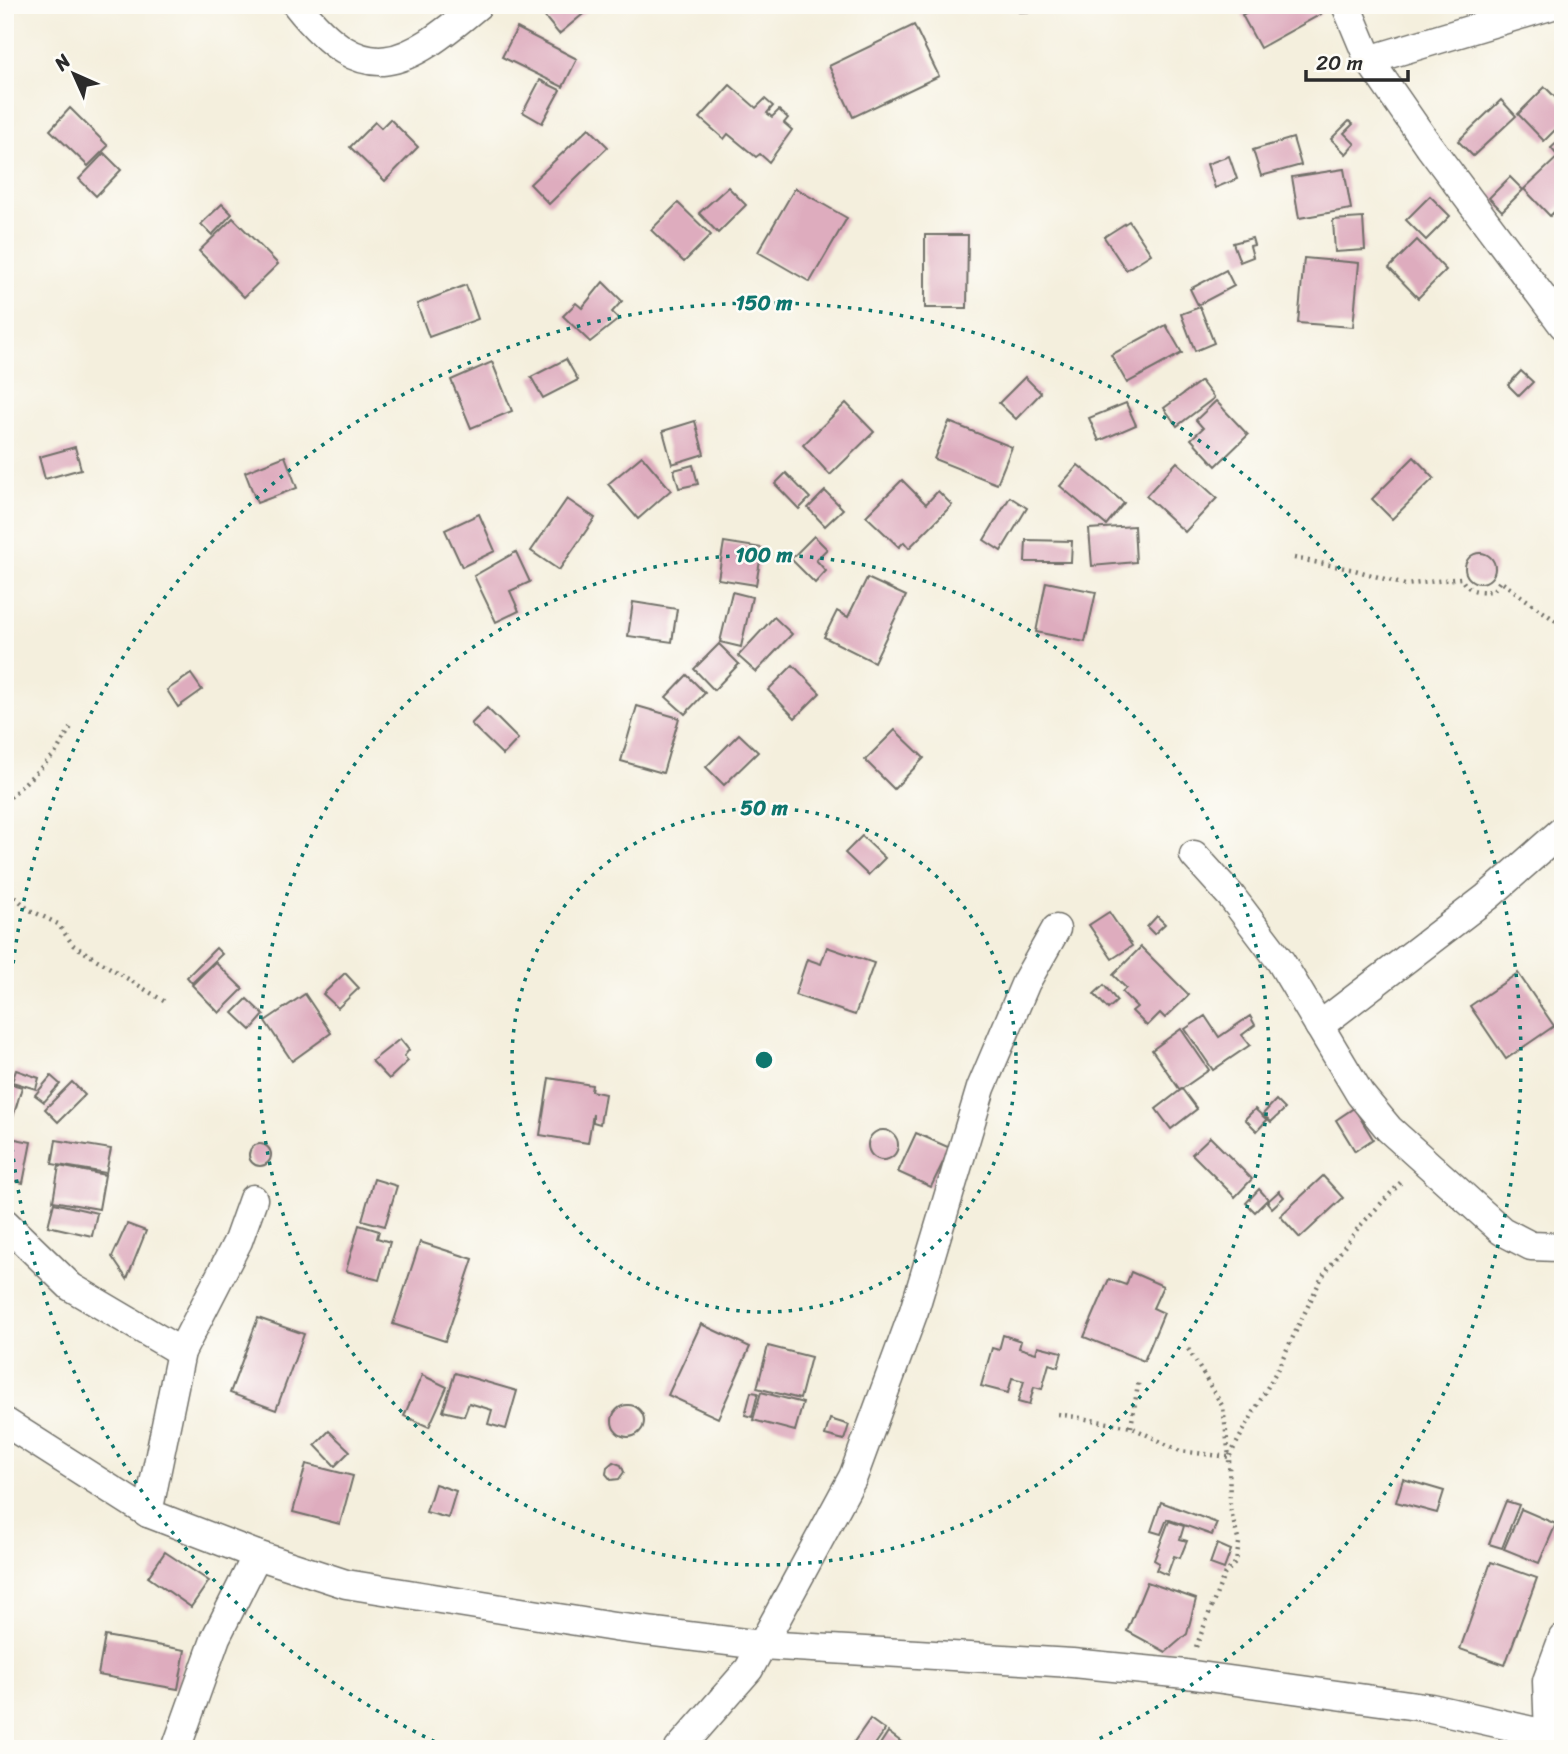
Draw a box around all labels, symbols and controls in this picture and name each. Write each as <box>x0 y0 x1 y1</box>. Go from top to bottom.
north arrow <box>38 38 108 108</box>
scale bar <box>1306 38 1407 82</box>
text: 20 m <box>1316 44 1363 82</box>
text: N <box>45 45 79 79</box>
text: 150 m <box>736 284 793 322</box>
text: 100 m <box>735 536 793 574</box>
text: 50 m <box>740 789 789 827</box>
centre of rings <box>752 1048 776 1072</box>

